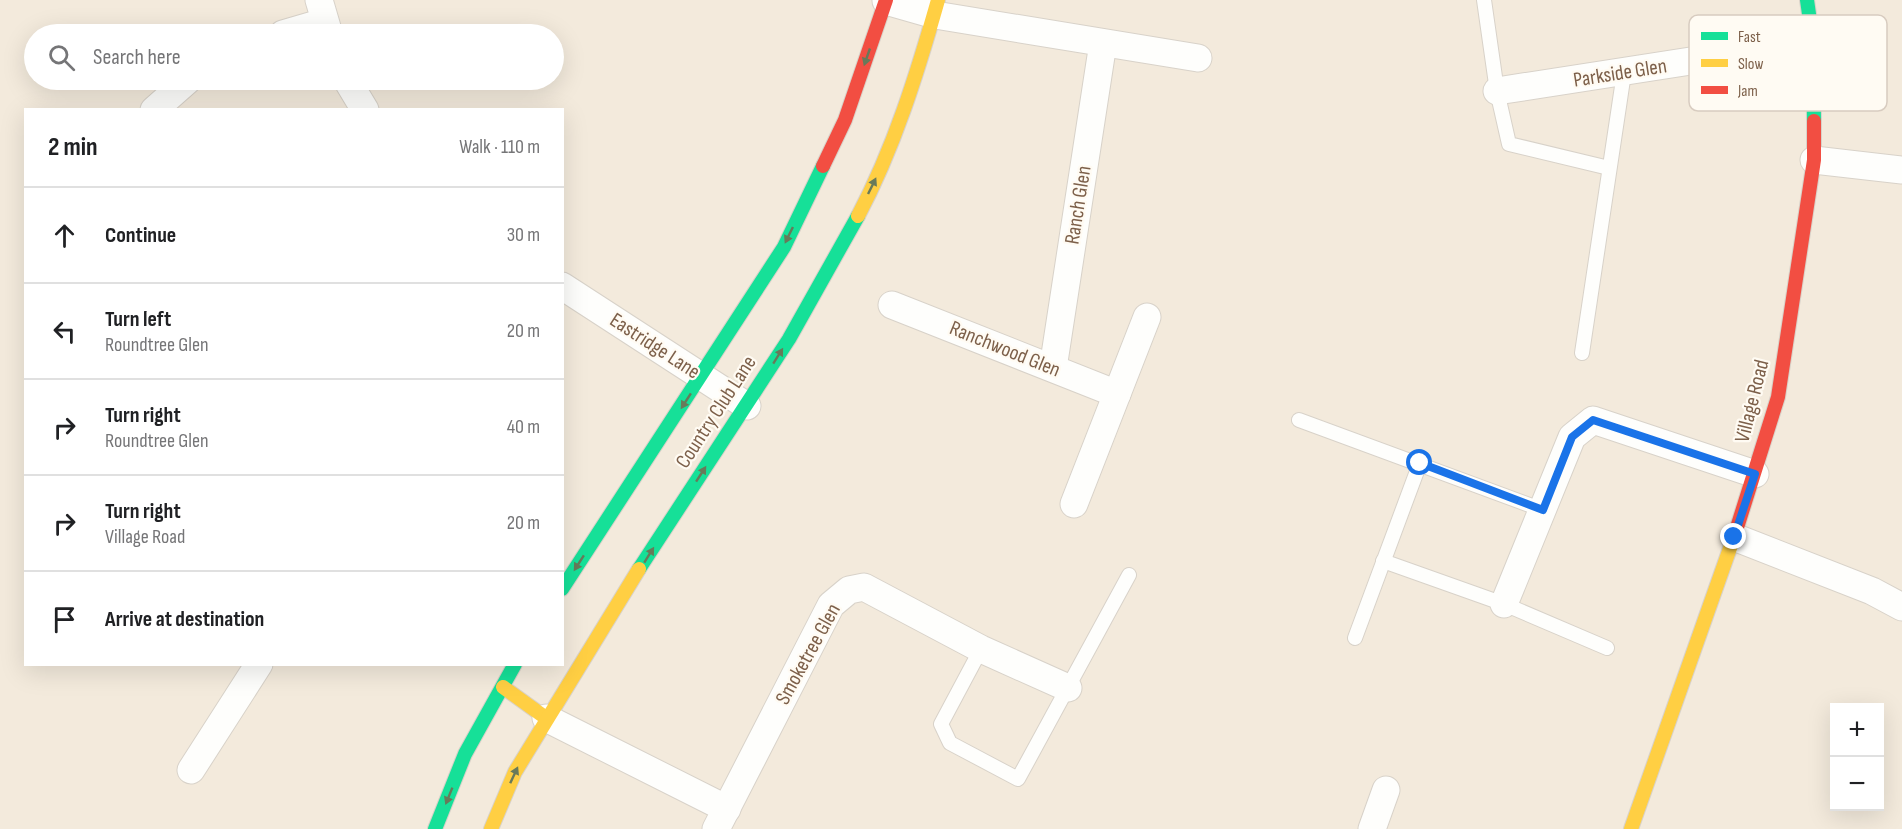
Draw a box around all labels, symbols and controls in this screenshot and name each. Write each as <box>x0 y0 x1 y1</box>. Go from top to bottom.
legend <box>1689 15 1887 111</box>
search box <box>24 24 564 90</box>
text: Fast <box>1738 28 1761 47</box>
icon: search <box>45 41 78 74</box>
text: Search here <box>93 44 180 71</box>
one-way arrow <box>862 48 872 66</box>
street label: Parkside Glen <box>1571 53 1669 93</box>
text: Slow <box>1738 55 1763 74</box>
text: Jam <box>1737 82 1758 101</box>
text: 2 min <box>48 132 98 163</box>
text: Walk · 110 m <box>459 135 540 159</box>
street label: Ranch Glen <box>1059 164 1097 246</box>
one-way arrow <box>867 177 877 194</box>
icon: ahead <box>48 219 81 252</box>
text: Continue <box>105 222 176 249</box>
text: 30 m <box>507 223 540 247</box>
one-way arrow <box>785 227 794 244</box>
text: Turn left <box>105 306 171 333</box>
street label: Eastridge Lane <box>605 308 705 384</box>
icon: left <box>48 315 81 348</box>
street label: Ranchwood Glen <box>946 315 1064 383</box>
text: 20 m <box>507 319 540 343</box>
text: Roundtree Glen <box>105 333 209 357</box>
one-way arrow <box>772 348 783 364</box>
street label: Country Club Lane <box>670 351 762 473</box>
street label: Village Road <box>1730 357 1774 445</box>
one-way arrow <box>681 392 692 409</box>
text: Turn right <box>105 402 181 429</box>
icon: right <box>48 411 81 444</box>
text: 40 m <box>507 415 540 439</box>
text: Roundtree Glen <box>105 429 209 453</box>
route start <box>1406 449 1432 475</box>
one-way arrow <box>696 466 707 482</box>
text: Turn right <box>105 498 181 525</box>
icon: right <box>48 507 81 540</box>
text: 20 m <box>507 511 540 535</box>
route end <box>1720 523 1746 549</box>
text: Village Road <box>105 525 185 549</box>
one-way arrow <box>643 547 654 563</box>
one-way arrow <box>573 555 585 571</box>
street label: Smoketree Glen <box>770 599 846 709</box>
icon: arrive <box>48 603 81 636</box>
text: Arrive at destination <box>105 606 264 633</box>
map controls <box>1830 703 1884 811</box>
button: + <box>1830 703 1884 757</box>
button: − <box>1830 757 1884 811</box>
one-way arrow <box>510 767 519 784</box>
one-way arrow <box>443 787 453 805</box>

